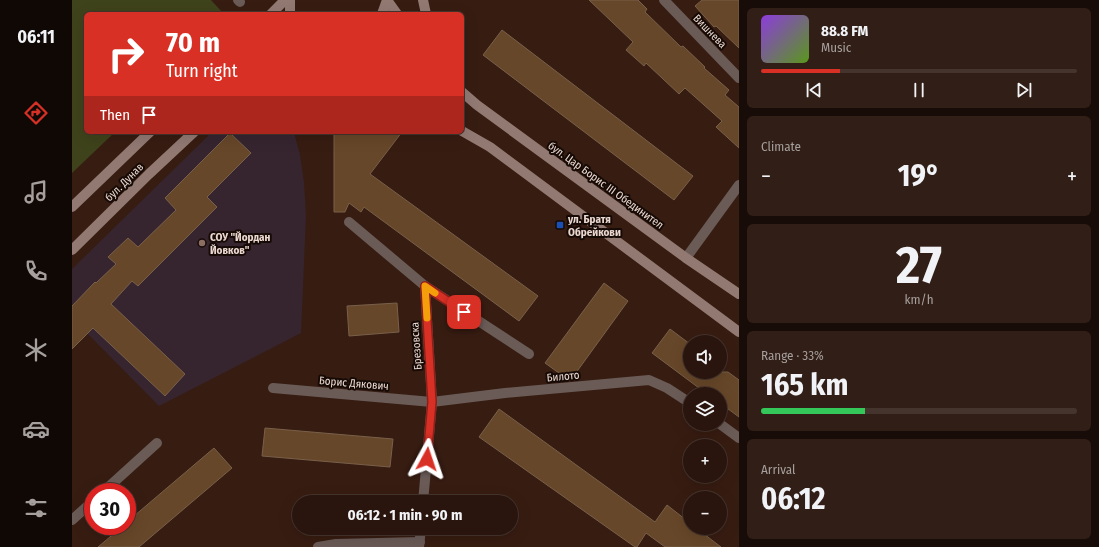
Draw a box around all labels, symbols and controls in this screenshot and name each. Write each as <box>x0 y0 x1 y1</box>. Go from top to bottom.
street label: Вишнева <box>690 12 729 51</box>
text: 88.8 FM <box>821 22 868 40</box>
text: 06:11 <box>17 26 55 48</box>
text: 70 m <box>166 26 220 59</box>
icon: right <box>100 28 152 80</box>
text: Music <box>821 40 851 55</box>
text: Turn right <box>166 60 238 82</box>
icon: previous <box>803 79 825 101</box>
icon: pause <box>908 79 930 101</box>
icon: next <box>1013 79 1035 101</box>
icon: directions <box>22 99 50 127</box>
icon: arrive <box>138 104 160 126</box>
text: Then <box>100 106 130 124</box>
street label: бул. Цар Борис III Обединител <box>545 139 666 232</box>
text: Climate <box>761 139 801 154</box>
text: 19° <box>898 158 940 194</box>
street label: бул. Дунав <box>103 161 146 204</box>
text: − <box>761 163 771 190</box>
text: + <box>1067 163 1077 190</box>
icon: music <box>22 178 50 206</box>
place label: ул. Братя Обрейкови <box>567 213 621 239</box>
marker: ул. Братя Обрейкови <box>555 220 565 230</box>
place label: СОУ "Йордан Йовков" <box>210 231 270 257</box>
text: 27 <box>896 234 942 297</box>
marker: СОУ "Йордан Йовков" <box>197 238 207 248</box>
icon: phone <box>22 257 50 285</box>
text: km/h <box>905 292 934 307</box>
pin <box>447 295 481 329</box>
icon: arrive <box>453 301 475 323</box>
street label: Брезовска <box>408 322 425 370</box>
map controls <box>683 335 727 535</box>
button: sound <box>683 335 727 379</box>
icon: climate <box>22 336 50 364</box>
text: Range · 33% <box>761 348 824 363</box>
text: 165 km <box>761 367 848 403</box>
street label: Билото <box>546 369 580 384</box>
street label: Борис Дякович <box>319 374 389 393</box>
button: layers <box>683 387 727 431</box>
icon: car <box>22 415 50 443</box>
position arrow <box>406 438 448 480</box>
button: + <box>683 439 727 483</box>
text: Arrival <box>761 462 795 477</box>
text: 06:12 <box>761 481 826 517</box>
speed limit sign: 30 <box>84 483 136 535</box>
button: − <box>683 491 727 535</box>
icon: filters <box>22 494 50 522</box>
text: 06:12 · 1 min · 90 m <box>348 506 462 524</box>

